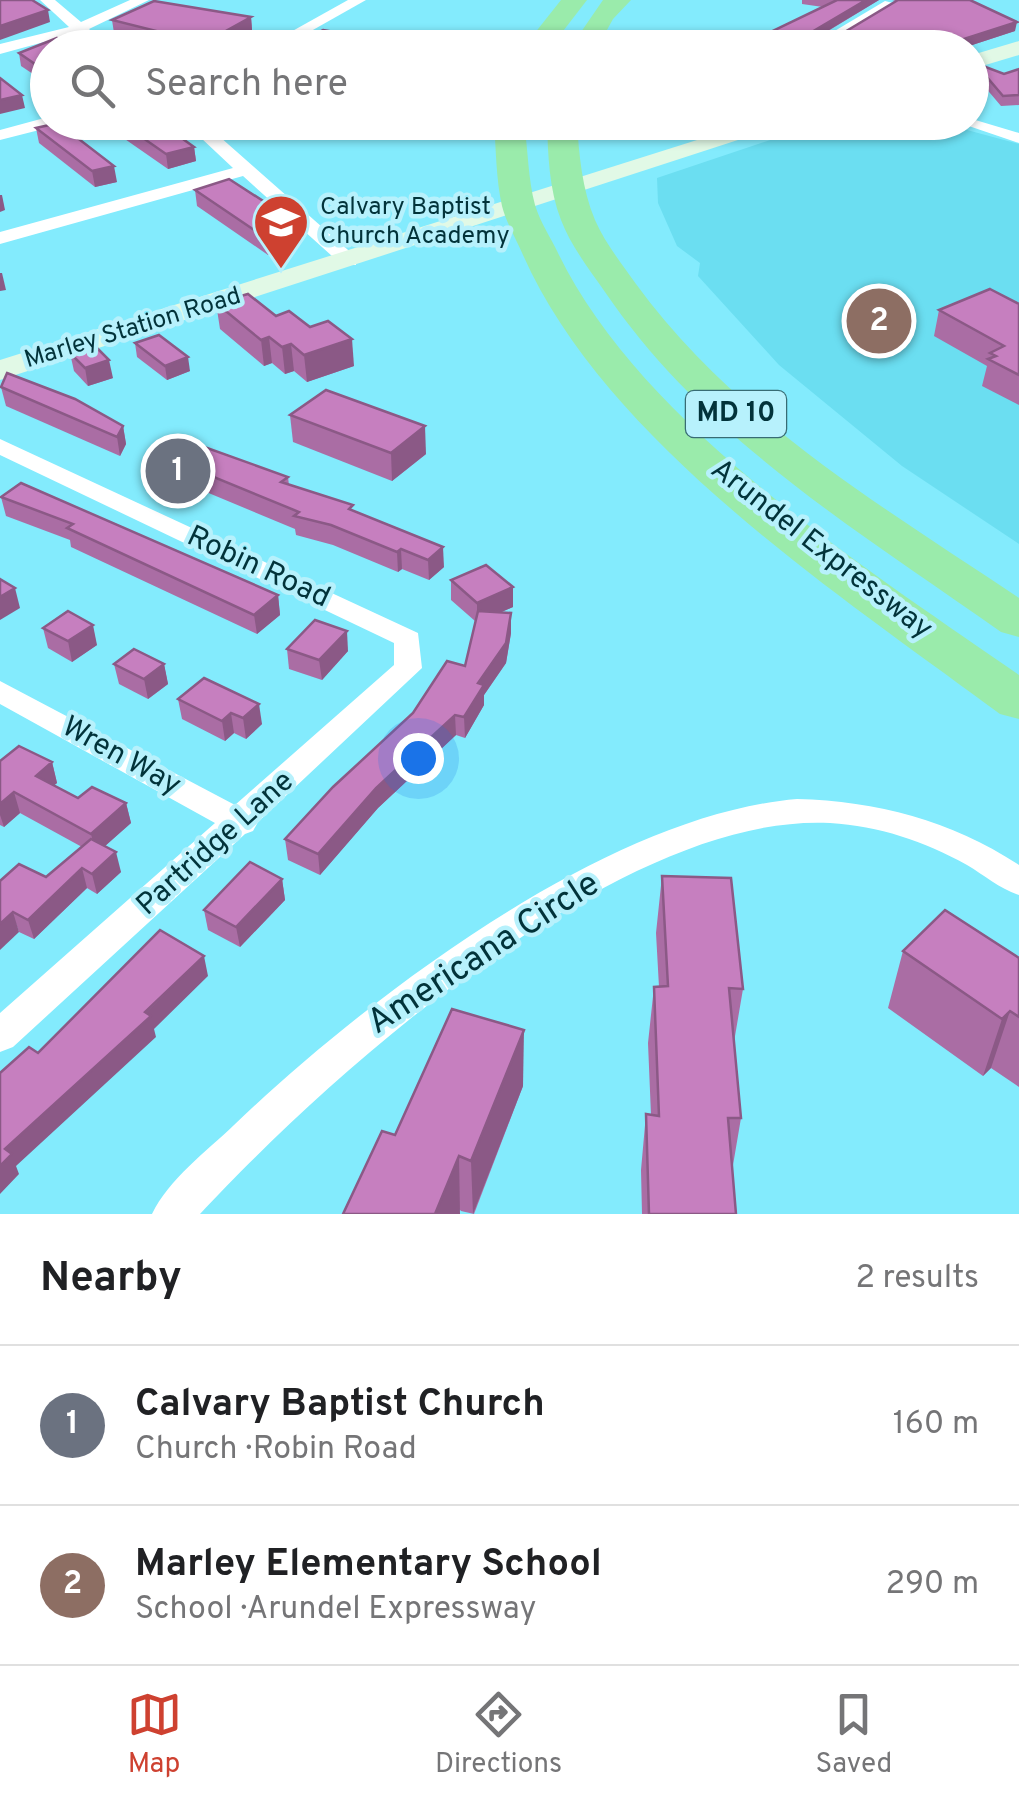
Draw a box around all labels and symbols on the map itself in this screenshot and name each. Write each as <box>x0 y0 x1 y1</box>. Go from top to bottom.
school or university icon: Calvary Baptist Church Academy <box>251 192 311 271</box>
place label: Calvary Baptist Church Academy <box>320 192 510 253</box>
street label: Marley Station Road <box>21 281 245 377</box>
pin: 2 <box>846 284 912 358</box>
road number: MD 10 <box>686 391 786 437</box>
pin: 1 <box>146 434 210 508</box>
street label: Arundel Expressway <box>702 452 940 648</box>
street label: Robin Road <box>180 519 336 617</box>
street label: Wren Way <box>55 709 187 805</box>
your location <box>393 733 444 784</box>
street label: Partridge Lane <box>130 764 302 924</box>
street label: Americana Circle <box>360 863 608 1045</box>

